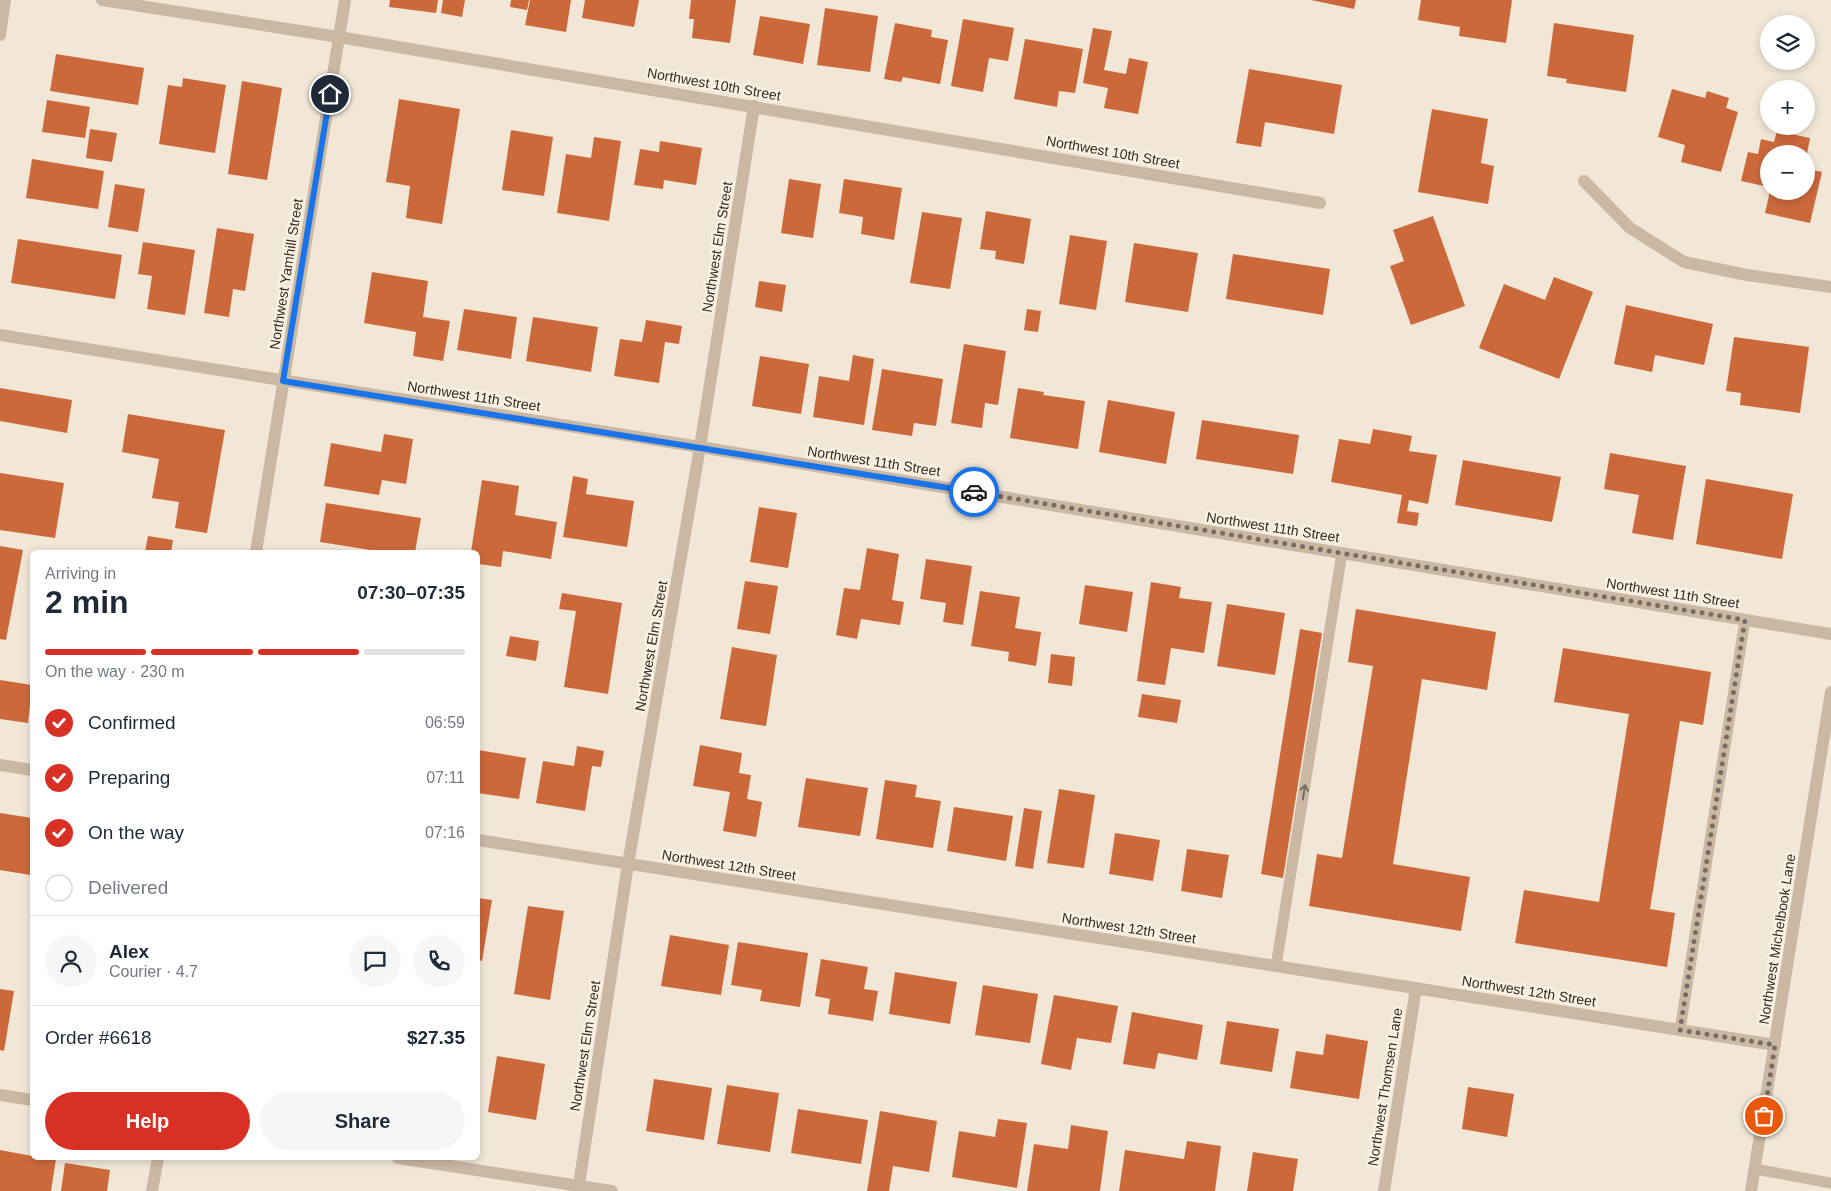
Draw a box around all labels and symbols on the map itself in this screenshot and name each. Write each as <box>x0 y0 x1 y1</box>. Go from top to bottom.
street label: Northwest 10th Street <box>646 64 782 104</box>
pin <box>309 73 351 115</box>
street label: Northwest 10th Street <box>1045 132 1181 172</box>
street label: Northwest Elm Street <box>699 180 735 314</box>
street label: Northwest Yamhill Street <box>266 197 306 351</box>
street label: Northwest 11th Street <box>406 378 542 414</box>
street label: Northwest 11th Street <box>806 443 942 479</box>
courier <box>949 467 999 517</box>
street label: Northwest 11th Street <box>1205 509 1341 545</box>
street label: Northwest 11th Street <box>1605 575 1741 611</box>
street label: Northwest Elm Street <box>632 579 670 713</box>
one-way arrow <box>1300 785 1310 801</box>
street label: Northwest 12th Street <box>661 847 797 884</box>
street label: Northwest Michelbook Lane <box>1756 852 1798 1026</box>
street label: Northwest 12th Street <box>1061 910 1197 947</box>
street label: Northwest 12th Street <box>1461 973 1597 1010</box>
street label: Northwest Elm Street <box>567 979 603 1113</box>
street label: Northwest Thomsen Lane <box>1365 1007 1405 1167</box>
pin <box>1743 1095 1785 1137</box>

